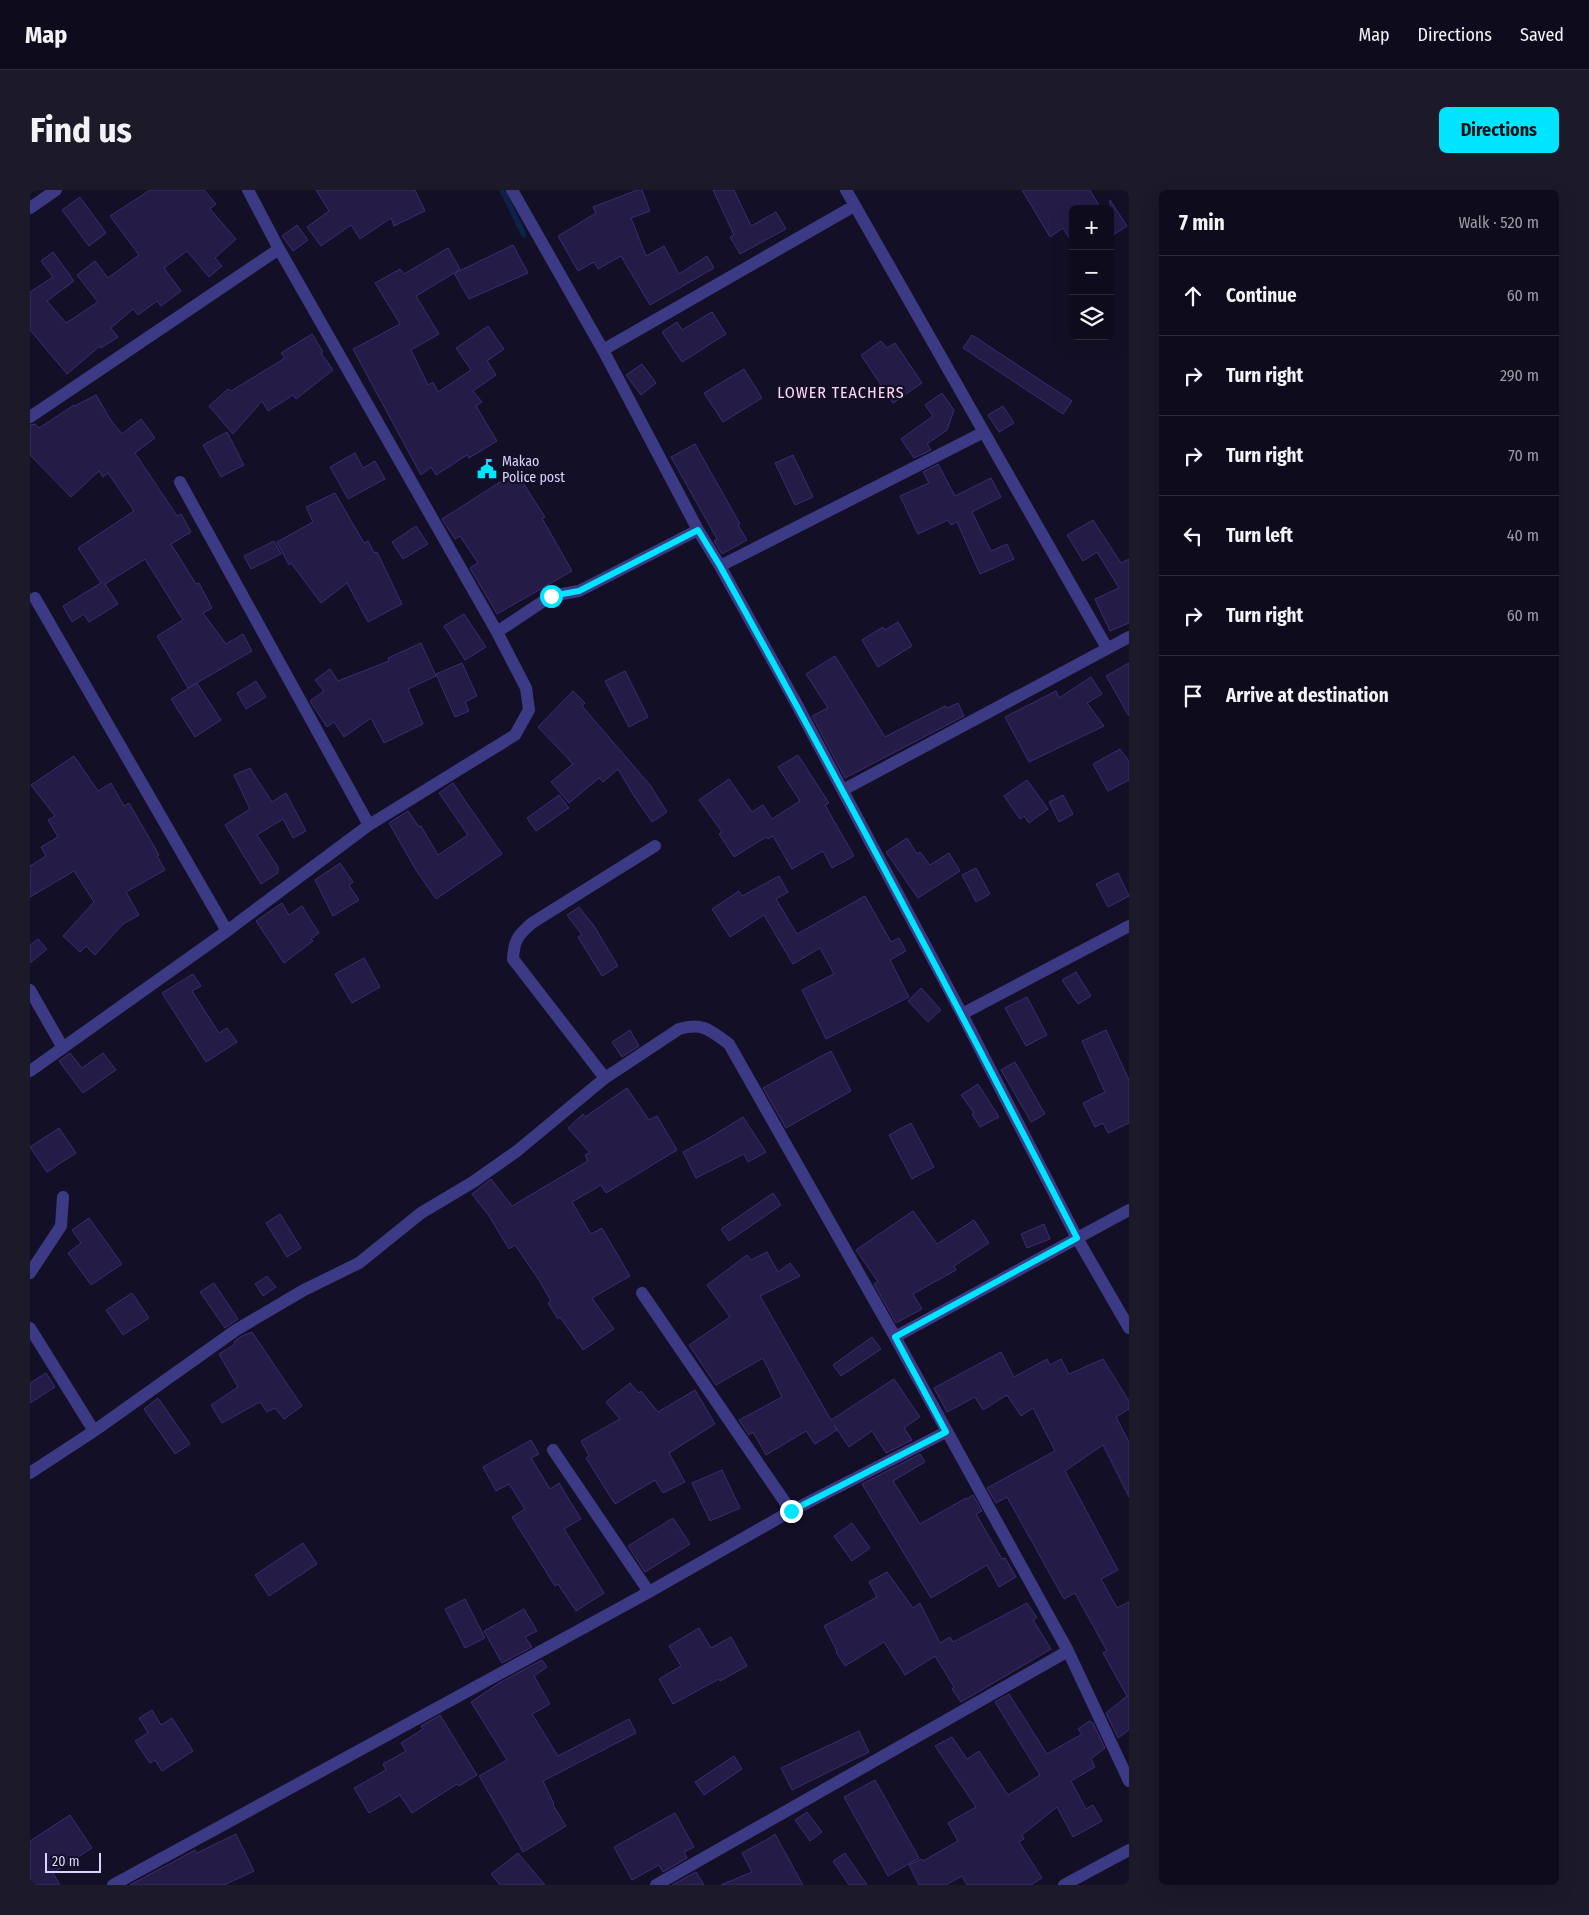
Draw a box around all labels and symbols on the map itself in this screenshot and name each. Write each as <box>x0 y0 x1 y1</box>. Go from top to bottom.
district label: LOWER TEACHERS <box>777 383 905 402</box>
place label: Makao Police post <box>502 453 565 486</box>
public building icon: Makao Police post <box>476 458 498 480</box>
route start <box>540 585 563 608</box>
route end <box>780 1500 803 1523</box>
scale bar <box>45 1850 101 1873</box>

